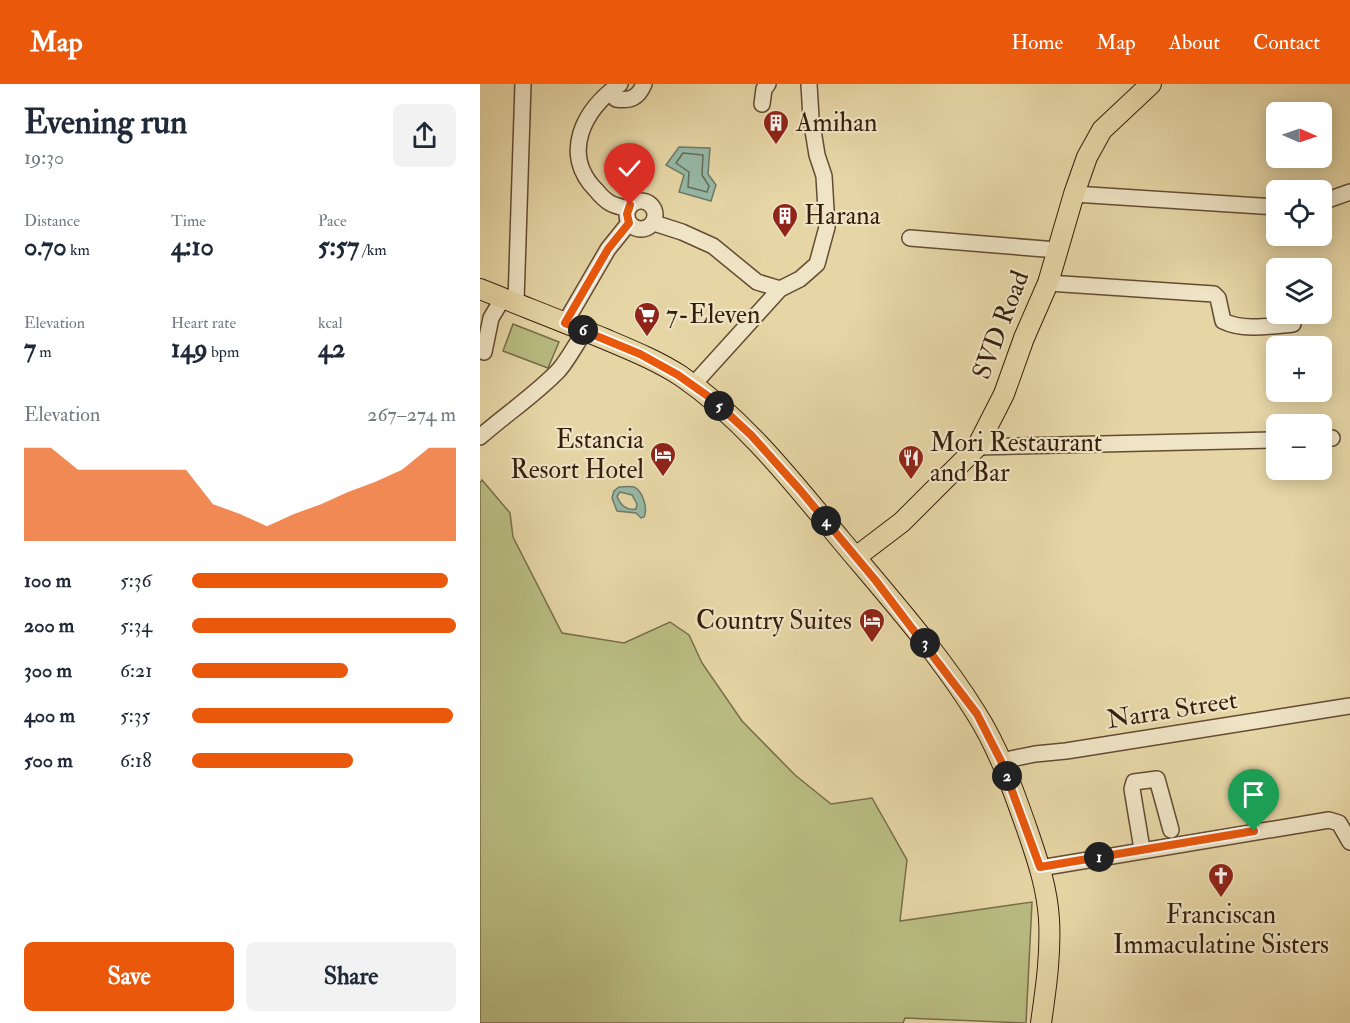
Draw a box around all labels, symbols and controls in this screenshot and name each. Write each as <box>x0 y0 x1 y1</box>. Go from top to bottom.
text: Map <box>30 25 83 60</box>
text: Home <box>1011 29 1063 56</box>
text: Map <box>1096 29 1136 56</box>
text: About <box>1169 29 1220 56</box>
text: Contact <box>1253 29 1320 56</box>
text: Evening run <box>24 102 187 143</box>
north arrow <box>1266 102 1332 168</box>
map controls <box>1266 102 1332 480</box>
button: share <box>393 104 456 167</box>
place label: Amihan <box>795 107 877 139</box>
building icon: Amihan <box>761 108 791 146</box>
pin <box>604 143 655 205</box>
text: 19:30 <box>24 145 64 170</box>
icon: check <box>613 152 646 185</box>
button: locate <box>1266 180 1332 246</box>
place label: Harana <box>804 200 881 232</box>
building icon: Harana <box>770 201 800 239</box>
text: Distance <box>24 211 80 231</box>
text: Time <box>171 211 206 231</box>
text: Pace <box>318 211 347 231</box>
text: 0.70 <box>24 231 67 263</box>
text: 4:10 <box>171 231 214 263</box>
text: 5:57 <box>318 231 359 263</box>
text: km <box>67 240 90 260</box>
text: /km <box>359 240 387 260</box>
button: layers <box>1266 258 1332 324</box>
street label: SVD Road <box>966 266 1036 384</box>
place label: 7-Eleven <box>666 299 760 331</box>
supermarket icon: 7-Eleven <box>632 300 662 338</box>
text: Elevation <box>24 313 85 333</box>
text: Heart rate <box>171 313 236 333</box>
text: kcal <box>318 313 343 333</box>
pin: 6 <box>568 315 598 345</box>
text: 6 <box>579 320 587 340</box>
text: 7 <box>24 333 36 365</box>
text: 149 <box>171 333 208 365</box>
text: 42 <box>318 333 345 365</box>
button: + <box>1266 336 1332 402</box>
text: m <box>36 342 52 362</box>
text: bpm <box>208 342 239 362</box>
pin: 5 <box>704 391 734 421</box>
text: 5 <box>715 396 723 416</box>
text: Elevation <box>24 402 100 427</box>
text: 267–274 m <box>367 402 456 427</box>
button: − <box>1266 414 1332 480</box>
place label: Estancia Resort Hotel <box>510 424 644 486</box>
place label: Mori Restaurant and Bar <box>930 427 1102 489</box>
hotel icon: Estancia Resort Hotel <box>648 440 678 478</box>
restaurant icon: Mori Restaurant and Bar <box>896 443 926 481</box>
pin: 4 <box>811 506 841 536</box>
text: 4 <box>822 511 830 531</box>
text: 100 m <box>24 568 71 593</box>
text: 5:36 <box>120 568 152 593</box>
place label: Country Suites <box>696 605 852 637</box>
hotel icon: Country Suites <box>857 606 887 644</box>
text: 200 m <box>24 613 74 638</box>
text: 5:34 <box>120 613 152 638</box>
pin: 3 <box>910 628 940 658</box>
text: 3 <box>922 633 928 653</box>
text: 300 m <box>24 658 72 683</box>
text: 6:21 <box>120 658 152 683</box>
street label: Narra Street <box>1105 684 1239 736</box>
text: 400 m <box>24 703 75 728</box>
text: 5:35 <box>120 703 150 728</box>
text: 500 m <box>24 748 73 773</box>
text: 6:18 <box>120 748 152 773</box>
pin: 2 <box>992 761 1022 791</box>
text: 2 <box>1003 766 1011 786</box>
pin <box>1228 769 1279 831</box>
icon: arrive <box>1237 778 1270 811</box>
pin: 1 <box>1084 842 1114 872</box>
text: 1 <box>1096 847 1102 867</box>
church icon: Franciscan Immaculatine Sisters <box>1206 861 1236 899</box>
place label: Franciscan Immaculatine Sisters <box>1113 899 1329 961</box>
button: Save <box>24 942 234 1011</box>
button: Share <box>246 942 456 1011</box>

